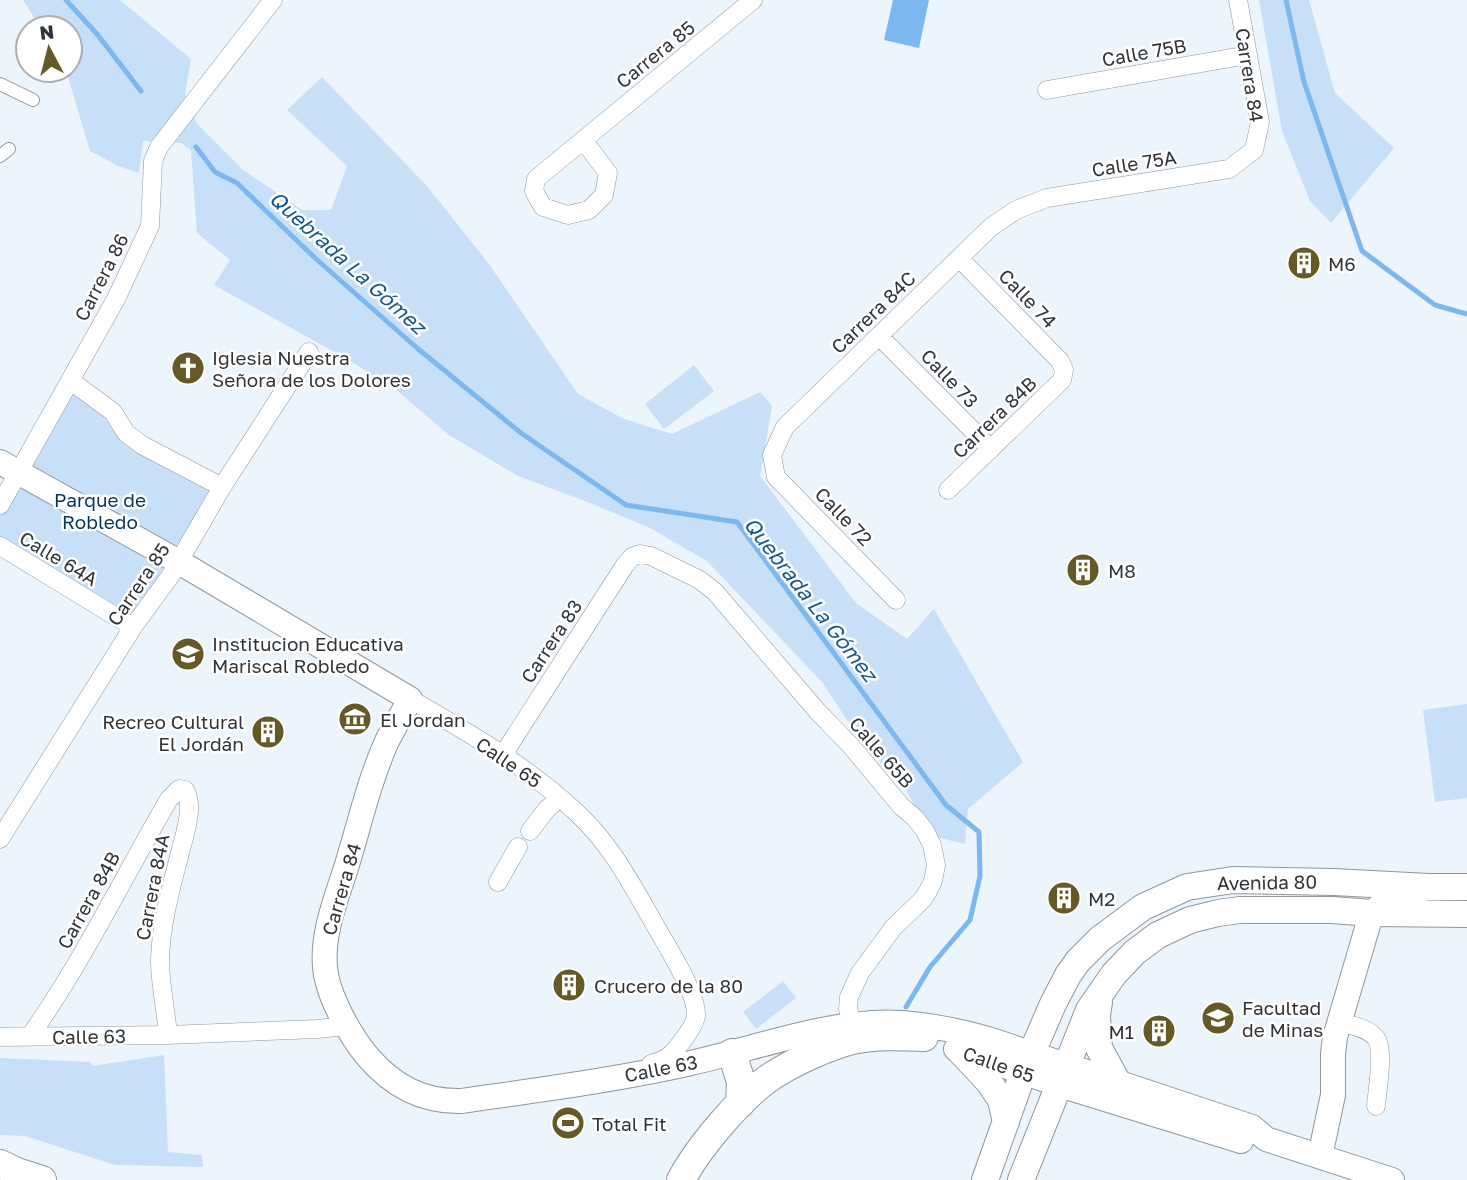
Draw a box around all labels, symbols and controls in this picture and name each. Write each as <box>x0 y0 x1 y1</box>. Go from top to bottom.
north arrow <box>14 14 84 84</box>
street label: Carrera 85 <box>611 15 699 93</box>
text: N <box>38 19 55 44</box>
street label: Carrera 84 <box>1231 26 1269 124</box>
street label: Calle 75B <box>1100 33 1188 71</box>
street label: Calle 75A <box>1090 145 1178 181</box>
water label: Quebrada La Gómez <box>264 185 433 341</box>
street label: Carrera 86 <box>69 229 133 325</box>
building icon: M6 <box>1285 244 1323 282</box>
place label: M6 <box>1328 252 1356 275</box>
street label: Calle 74 <box>994 264 1062 332</box>
street label: Carrera 84C <box>826 266 920 358</box>
street label: Calle 73 <box>917 344 983 412</box>
place label: Iglesia Nuestra Señora de los Dolores <box>212 346 411 391</box>
church icon: Iglesia Nuestra Señora de los Dolores <box>169 349 207 387</box>
street label: Carrera 84B <box>947 371 1041 463</box>
street label: Calle 72 <box>811 482 877 550</box>
park label: Parque de Robledo <box>54 488 146 533</box>
water label: Quebrada La Gómez <box>739 512 885 688</box>
street label: Calle 64A <box>16 526 103 590</box>
street label: Carrera 85 <box>102 538 174 630</box>
building icon: M8 <box>1064 551 1102 589</box>
place label: M8 <box>1108 559 1136 582</box>
street label: Carrera 83 <box>516 595 586 687</box>
place label: Institucion Educativa Mariscal Robledo <box>212 632 404 677</box>
school or university icon: Institucion Educativa Mariscal Robledo <box>169 635 207 673</box>
museum icon: El Jordan <box>336 700 374 738</box>
place label: El Jordan <box>380 708 466 731</box>
place label: Recreo Cultural El Jordán <box>102 710 244 755</box>
street label: Calle 65B <box>845 712 919 792</box>
building icon: Recreo Cultural El Jordán <box>249 713 287 751</box>
street label: Calle 65 <box>472 732 546 792</box>
street label: Carrera 84A <box>130 832 174 942</box>
street label: Carrera 84 <box>317 840 365 938</box>
street label: Carrera 84B <box>52 847 124 953</box>
street label: Avenida 80 <box>1217 870 1317 894</box>
building icon: M2 <box>1045 879 1083 917</box>
place label: M2 <box>1088 887 1115 910</box>
building icon: Crucero de la 80 <box>550 966 588 1004</box>
place label: Crucero de la 80 <box>594 974 743 997</box>
place label: Facultad de Minas <box>1242 996 1323 1041</box>
school or university icon: Facultad de Minas <box>1199 999 1237 1037</box>
building icon: M1 <box>1140 1012 1178 1050</box>
place label: M1 <box>1108 1020 1134 1043</box>
street label: Calle 63 <box>52 1024 126 1048</box>
street label: Calle 65 <box>960 1041 1038 1087</box>
street label: Calle 63 <box>622 1050 700 1086</box>
sports icon: Total Fit <box>549 1104 587 1142</box>
place label: Total Fit <box>592 1112 667 1135</box>

